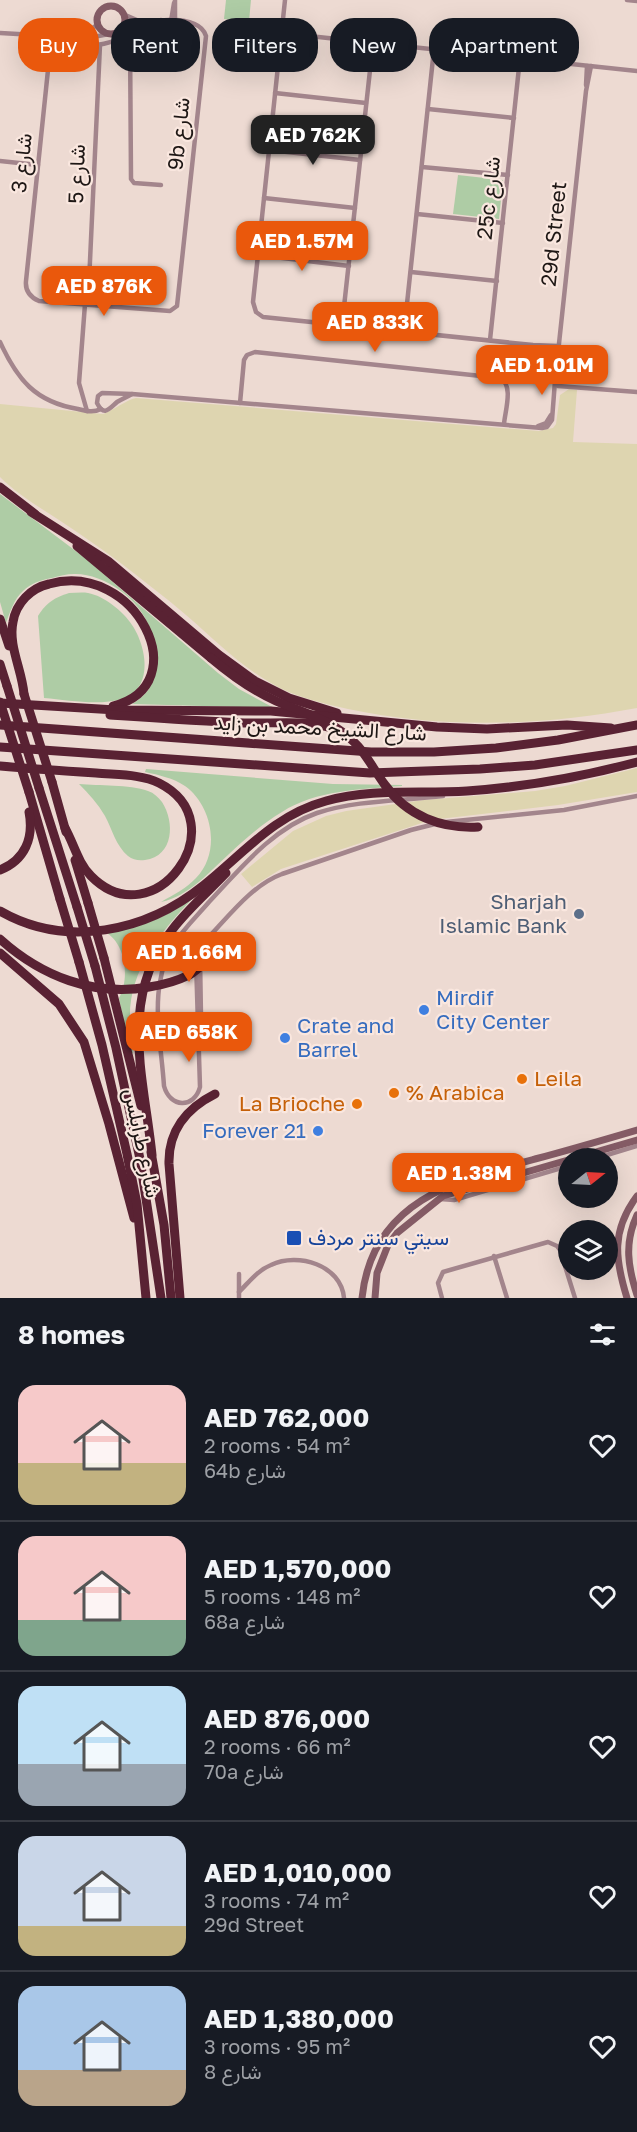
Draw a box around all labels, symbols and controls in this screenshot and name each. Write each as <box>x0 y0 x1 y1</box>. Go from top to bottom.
chip: Buy <box>18 18 99 72</box>
chip: Rent <box>111 18 200 72</box>
chip: Filters <box>212 18 318 72</box>
chip: New <box>330 18 417 72</box>
chip: Apartment <box>429 18 579 72</box>
street label: 9b شارع <box>161 96 197 172</box>
pin: AED 762K <box>251 115 375 166</box>
text: AED 762K <box>265 122 361 146</box>
street label: شارع 3 <box>5 132 39 194</box>
street label: شارع 5 <box>62 144 92 204</box>
street label: 25c شارع <box>471 155 507 241</box>
street label: 29d Street <box>535 180 571 288</box>
pin: AED 1.57M <box>233 221 371 272</box>
text: AED 1.57M <box>250 228 354 252</box>
pin: AED 876K <box>42 266 166 317</box>
text: AED 876K <box>56 273 152 297</box>
pin: AED 833K <box>313 302 437 353</box>
text: AED 833K <box>326 309 424 333</box>
pin: AED 1.01M <box>473 345 611 396</box>
text: AED 1.01M <box>490 352 594 376</box>
street label: شارع الشيخ محمد بن زايد <box>213 708 427 748</box>
place label: Sharjah Islamic Bank <box>439 888 567 938</box>
marker: Sharjah Islamic Bank <box>572 907 586 921</box>
pin: AED 1.66M <box>120 932 258 983</box>
text: AED 1.66M <box>136 939 242 963</box>
place label: Mirdif City Center <box>436 984 550 1034</box>
marker: Mirdif City Center <box>417 1003 431 1017</box>
pin: AED 658K <box>127 1012 251 1063</box>
place label: Crate and Barrel <box>297 1012 394 1062</box>
text: AED 658K <box>140 1019 238 1043</box>
marker: Crate and Barrel <box>278 1031 292 1045</box>
place label: Leila <box>534 1065 582 1091</box>
marker: Leila <box>515 1072 529 1086</box>
place label: % Arabica <box>406 1079 505 1105</box>
street label: شارع طرابلس <box>117 1086 167 1200</box>
marker: % Arabica <box>387 1086 401 1100</box>
place label: La Brioche <box>239 1090 345 1116</box>
marker: La Brioche <box>350 1097 364 1111</box>
place label: Forever 21 <box>202 1117 306 1143</box>
marker: Forever 21 <box>311 1124 325 1138</box>
north arrow <box>558 1148 618 1208</box>
map controls <box>558 1148 618 1280</box>
pin: AED 1.38M <box>390 1153 528 1204</box>
text: AED 1.38M <box>406 1160 512 1184</box>
button: layers <box>558 1220 618 1280</box>
place label: سيتي سنتر مردف <box>308 1224 449 1255</box>
marker: سيتي سنتر مردف <box>285 1229 303 1247</box>
icon: filters <box>586 1318 619 1351</box>
text: 8 homes <box>18 1319 125 1350</box>
text: AED 762,000 <box>204 1402 369 1433</box>
icon: home <box>66 1409 138 1481</box>
icon: heart <box>586 1429 619 1462</box>
text: 2 rooms · 54 m² <box>204 1433 350 1457</box>
text: 64b شارع <box>204 1458 286 1482</box>
text: AED 1,570,000 <box>204 1553 391 1584</box>
icon: home <box>66 1560 138 1632</box>
icon: heart <box>586 1580 619 1613</box>
text: 5 rooms · 148 m² <box>204 1584 361 1608</box>
text: 68a شارع <box>204 1609 285 1633</box>
text: AED 876,000 <box>204 1703 370 1734</box>
icon: home <box>66 1710 138 1782</box>
icon: heart <box>586 1730 619 1763</box>
text: 2 rooms · 66 m² <box>204 1734 351 1758</box>
text: 70a شارع <box>204 1759 284 1783</box>
text: AED 1,010,000 <box>204 1857 392 1888</box>
icon: home <box>66 1860 138 1932</box>
icon: heart <box>586 1880 619 1913</box>
text: 3 rooms · 74 m² <box>204 1888 349 1912</box>
text: 29d Street <box>204 1912 304 1936</box>
text: AED 1,380,000 <box>204 2003 394 2034</box>
icon: home <box>66 2010 138 2082</box>
icon: heart <box>586 2030 619 2063</box>
text: 3 rooms · 95 m² <box>204 2034 350 2058</box>
text: شارع 8 <box>204 2059 261 2083</box>

